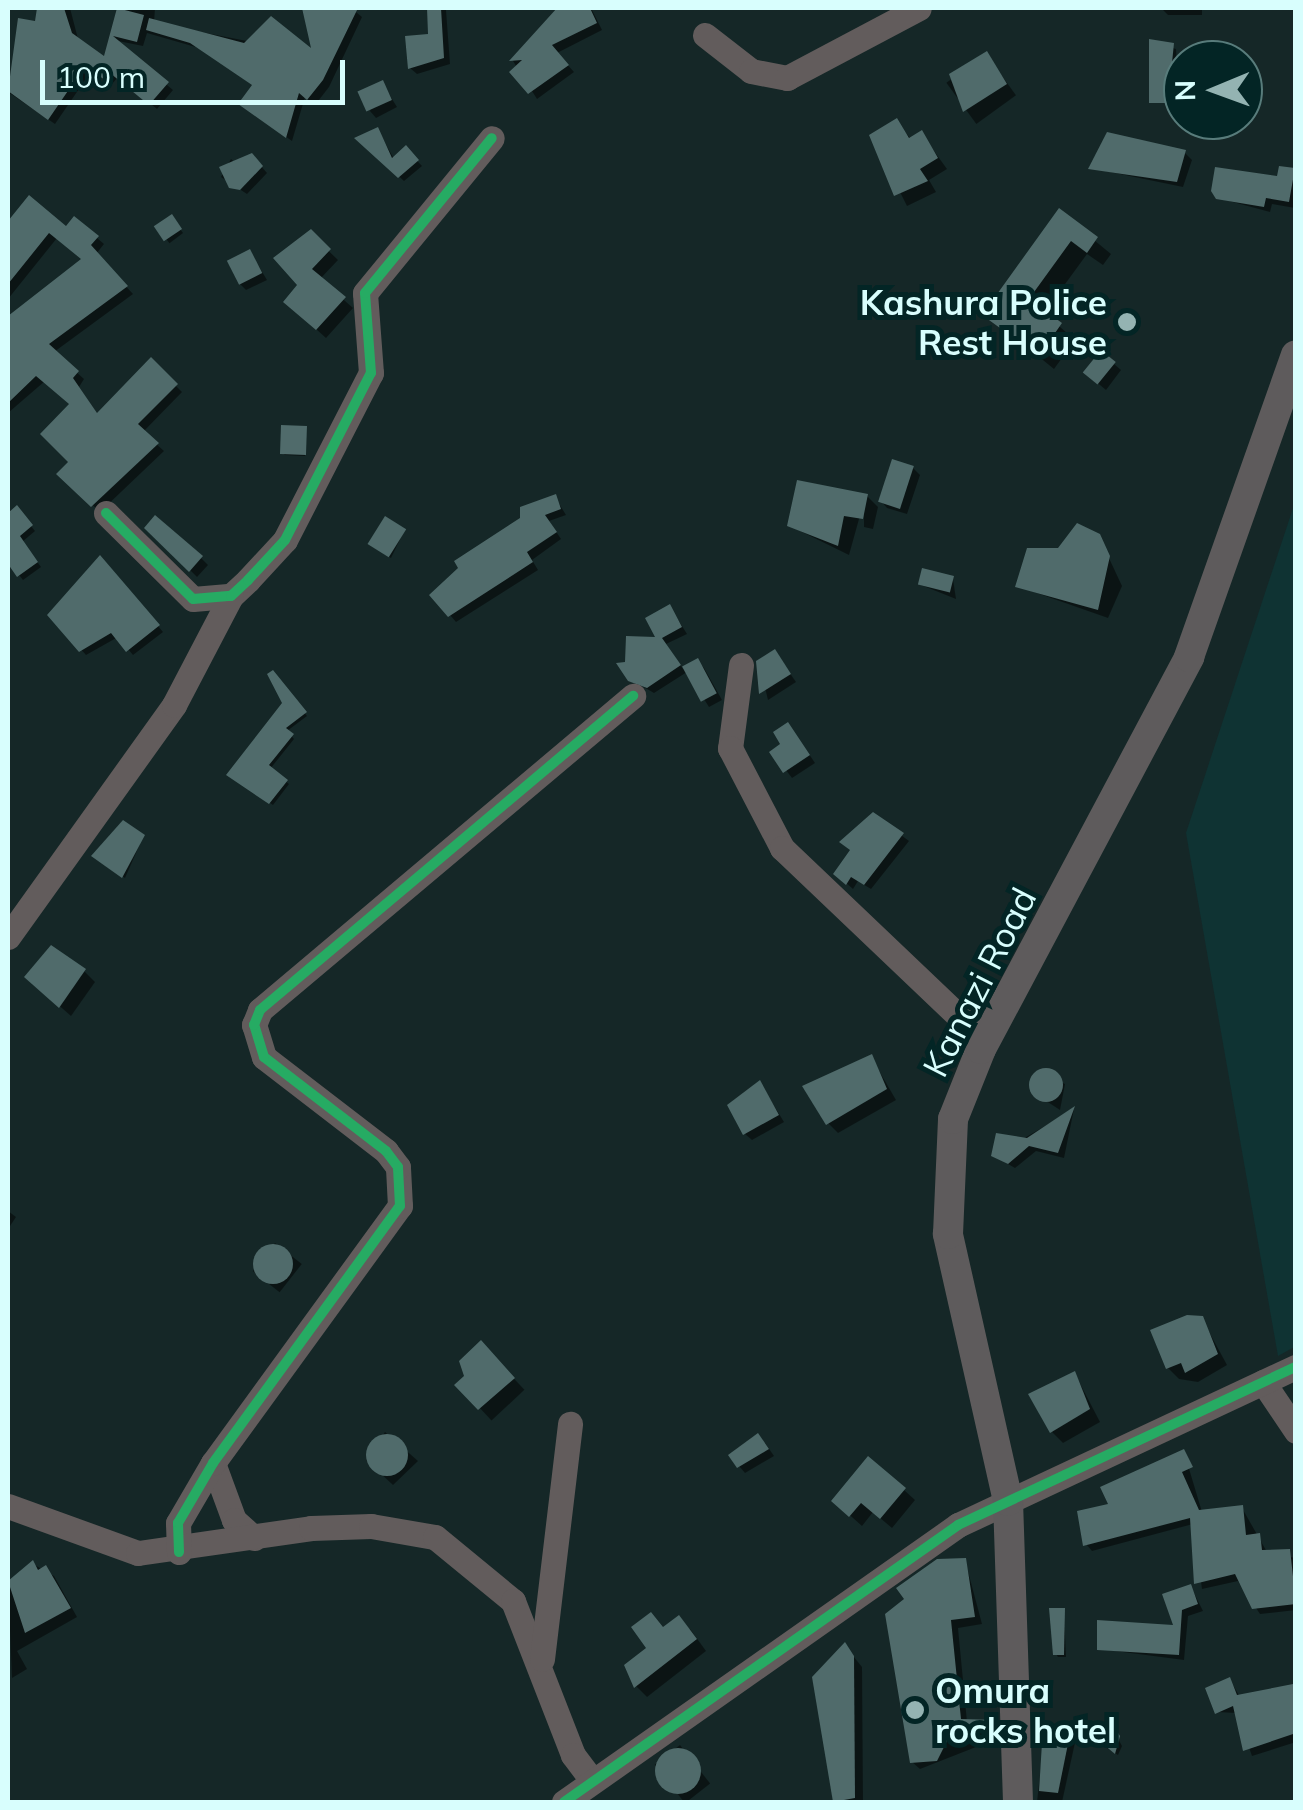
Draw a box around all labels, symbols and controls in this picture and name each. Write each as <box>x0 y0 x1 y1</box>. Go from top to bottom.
scale bar <box>45 40 350 102</box>
north arrow <box>1163 40 1263 140</box>
text: 100 m <box>57 58 145 96</box>
text: N <box>1167 80 1202 101</box>
place label: Kashura Police Rest House <box>860 281 1107 363</box>
marker: Kashura Police Rest House <box>1116 311 1138 333</box>
street label: Kanazi Road <box>913 881 1045 1083</box>
place label: Omura rocks hotel <box>935 1669 1116 1751</box>
marker: Omura rocks hotel <box>904 1699 926 1721</box>

